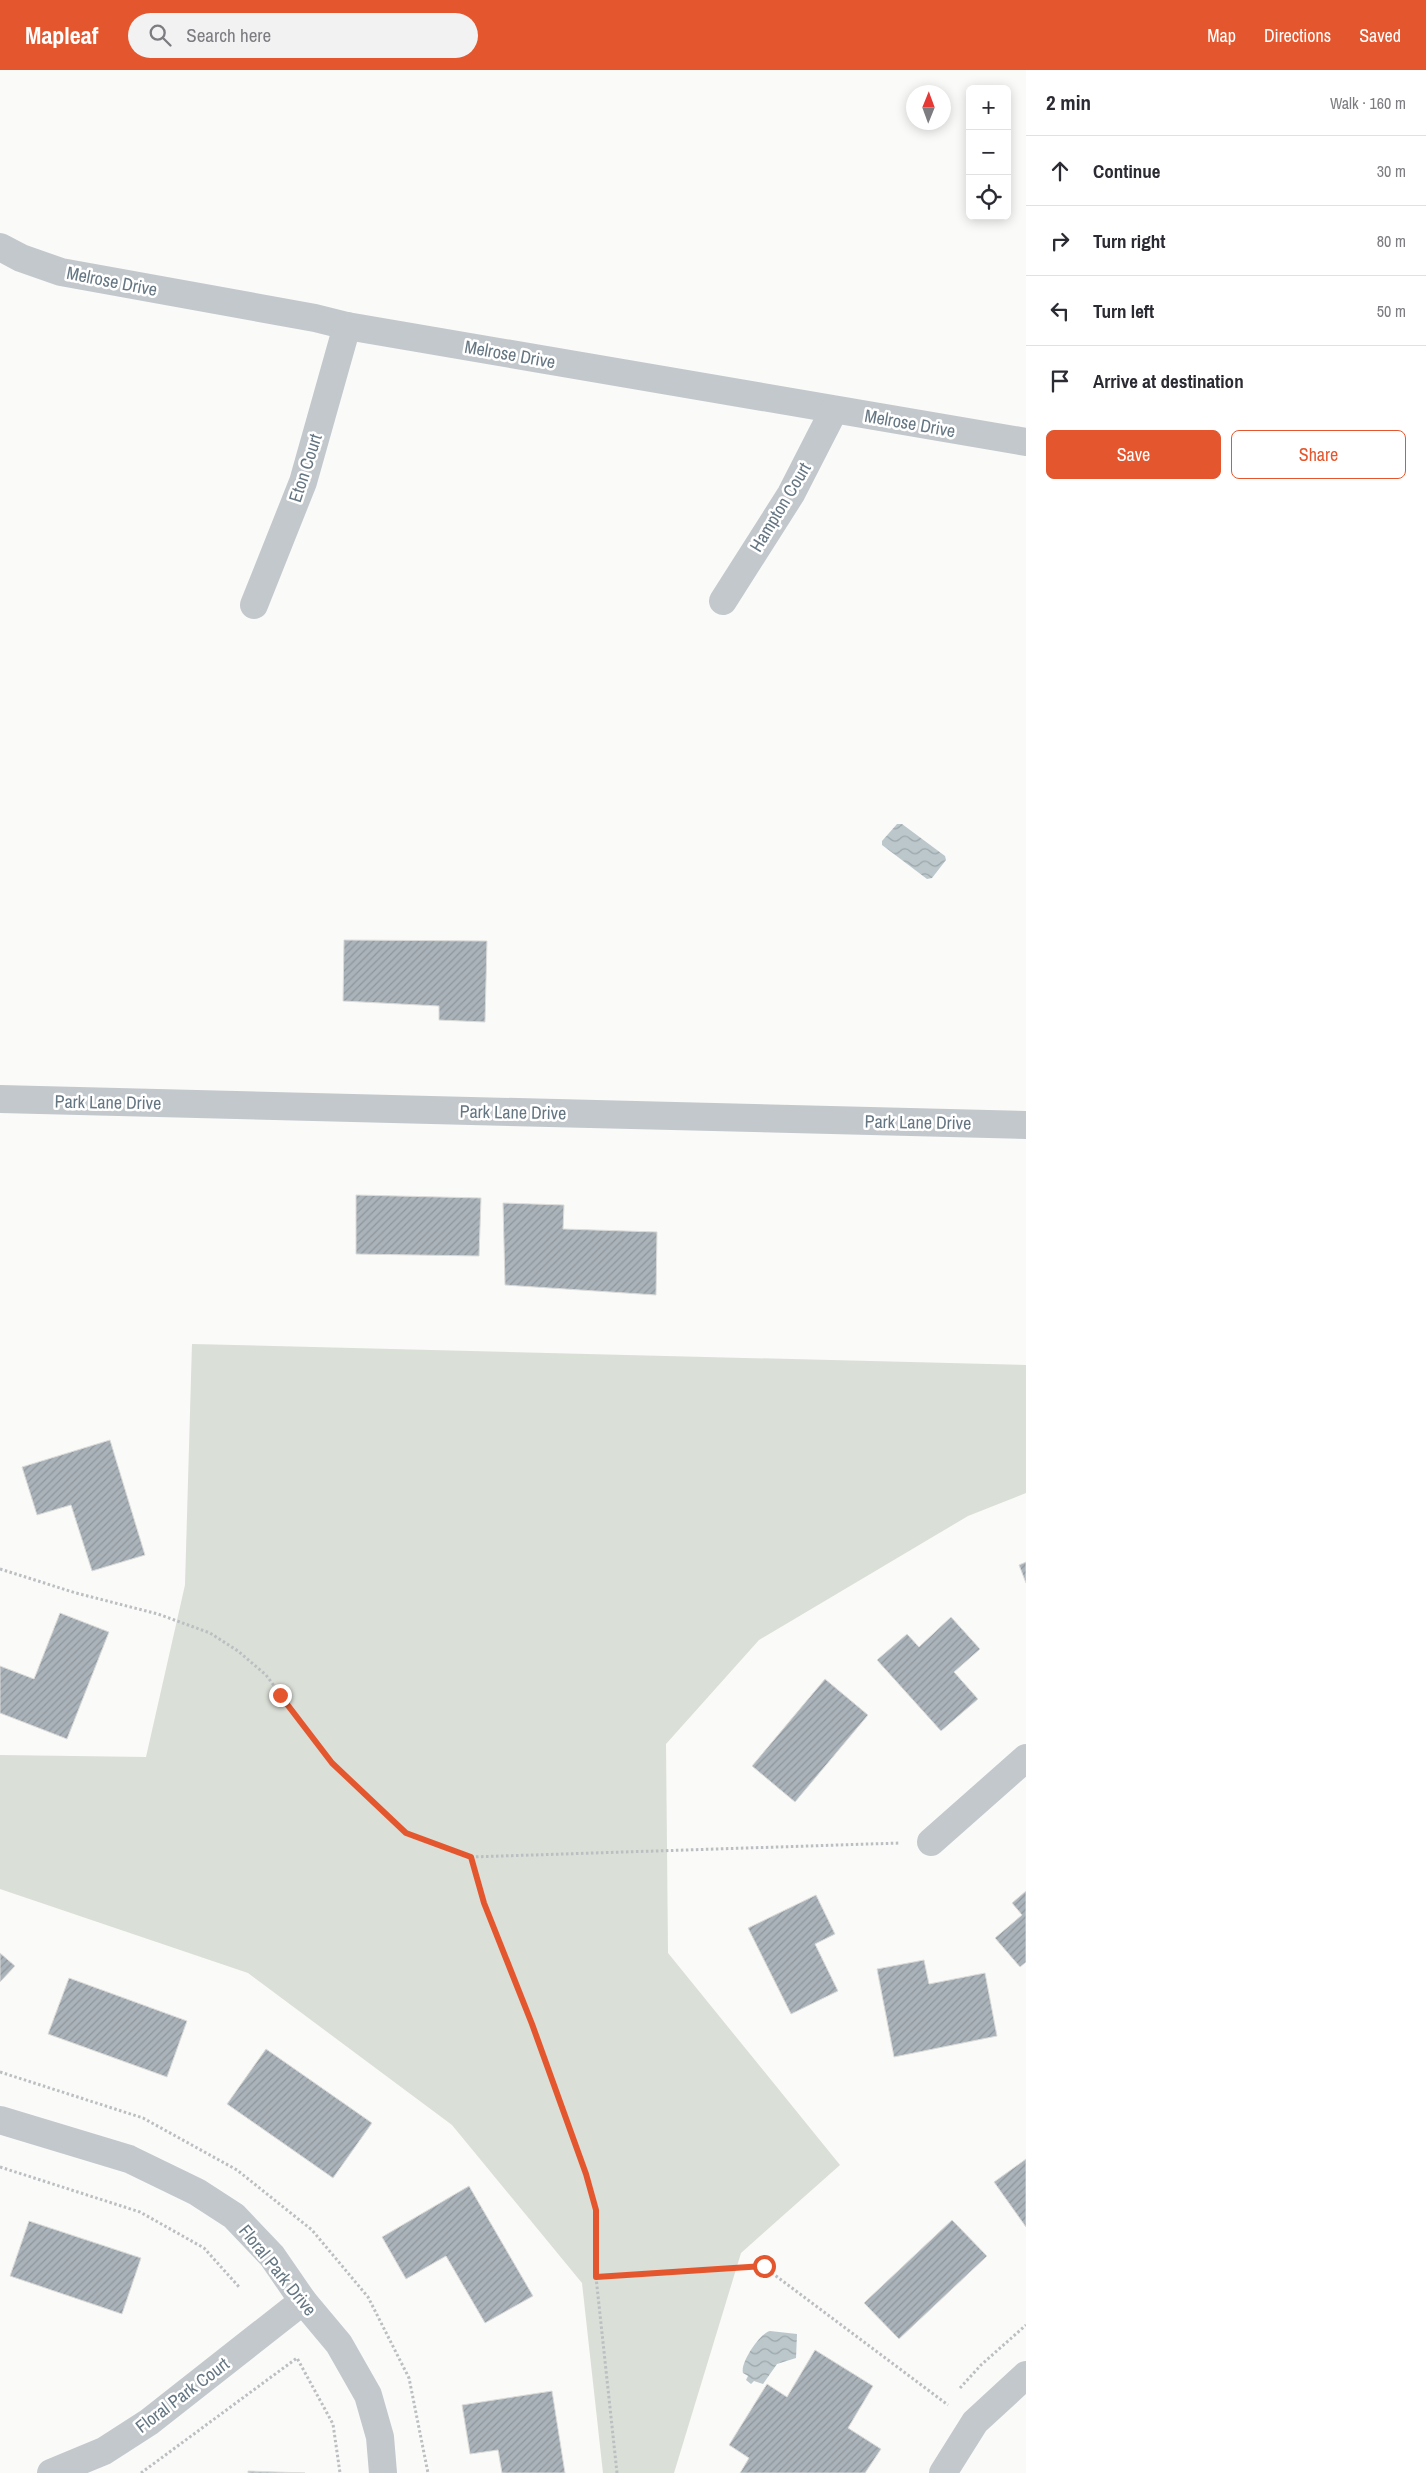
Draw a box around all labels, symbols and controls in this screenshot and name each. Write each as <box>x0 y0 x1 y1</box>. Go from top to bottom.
search box <box>128 13 478 58</box>
text: Mapleaf <box>25 19 98 51</box>
icon: search <box>146 21 174 49</box>
text: Search here <box>186 22 271 48</box>
text: Map <box>1207 23 1236 48</box>
text: Directions <box>1264 23 1331 48</box>
text: Saved <box>1359 23 1401 48</box>
north arrow <box>906 85 951 130</box>
map controls <box>966 85 1011 220</box>
button: + <box>966 85 1011 130</box>
text: 2 min <box>1046 88 1091 117</box>
text: Walk · 160 m <box>1330 92 1406 114</box>
button: − <box>966 130 1011 175</box>
icon: ahead <box>1046 157 1074 185</box>
text: Continue <box>1093 158 1161 184</box>
text: 30 m <box>1377 160 1406 182</box>
button: locate <box>966 175 1011 220</box>
icon: right <box>1046 227 1074 255</box>
text: Turn right <box>1093 228 1165 254</box>
text: 80 m <box>1377 230 1406 252</box>
street label: Melrose Drive <box>65 260 159 302</box>
icon: left <box>1046 297 1074 325</box>
text: Turn left <box>1093 298 1154 324</box>
text: 50 m <box>1377 300 1406 322</box>
street label: Melrose Drive <box>463 334 557 374</box>
icon: arrive <box>1046 367 1074 395</box>
text: Arrive at destination <box>1093 368 1244 394</box>
street label: Melrose Drive <box>863 403 957 443</box>
button: Save <box>1046 430 1221 479</box>
button: Share <box>1231 430 1406 479</box>
street label: Eton Court <box>282 431 328 505</box>
street label: Hampton Court <box>744 458 816 556</box>
street label: Park Lane Drive <box>54 1089 162 1115</box>
street label: Park Lane Drive <box>459 1099 567 1125</box>
street label: Park Lane Drive <box>864 1109 972 1135</box>
route end <box>269 1684 292 1707</box>
street label: Floral Park Drive <box>233 2219 323 2321</box>
route start <box>753 2255 776 2278</box>
street label: Floral Park Court <box>130 2351 234 2439</box>

